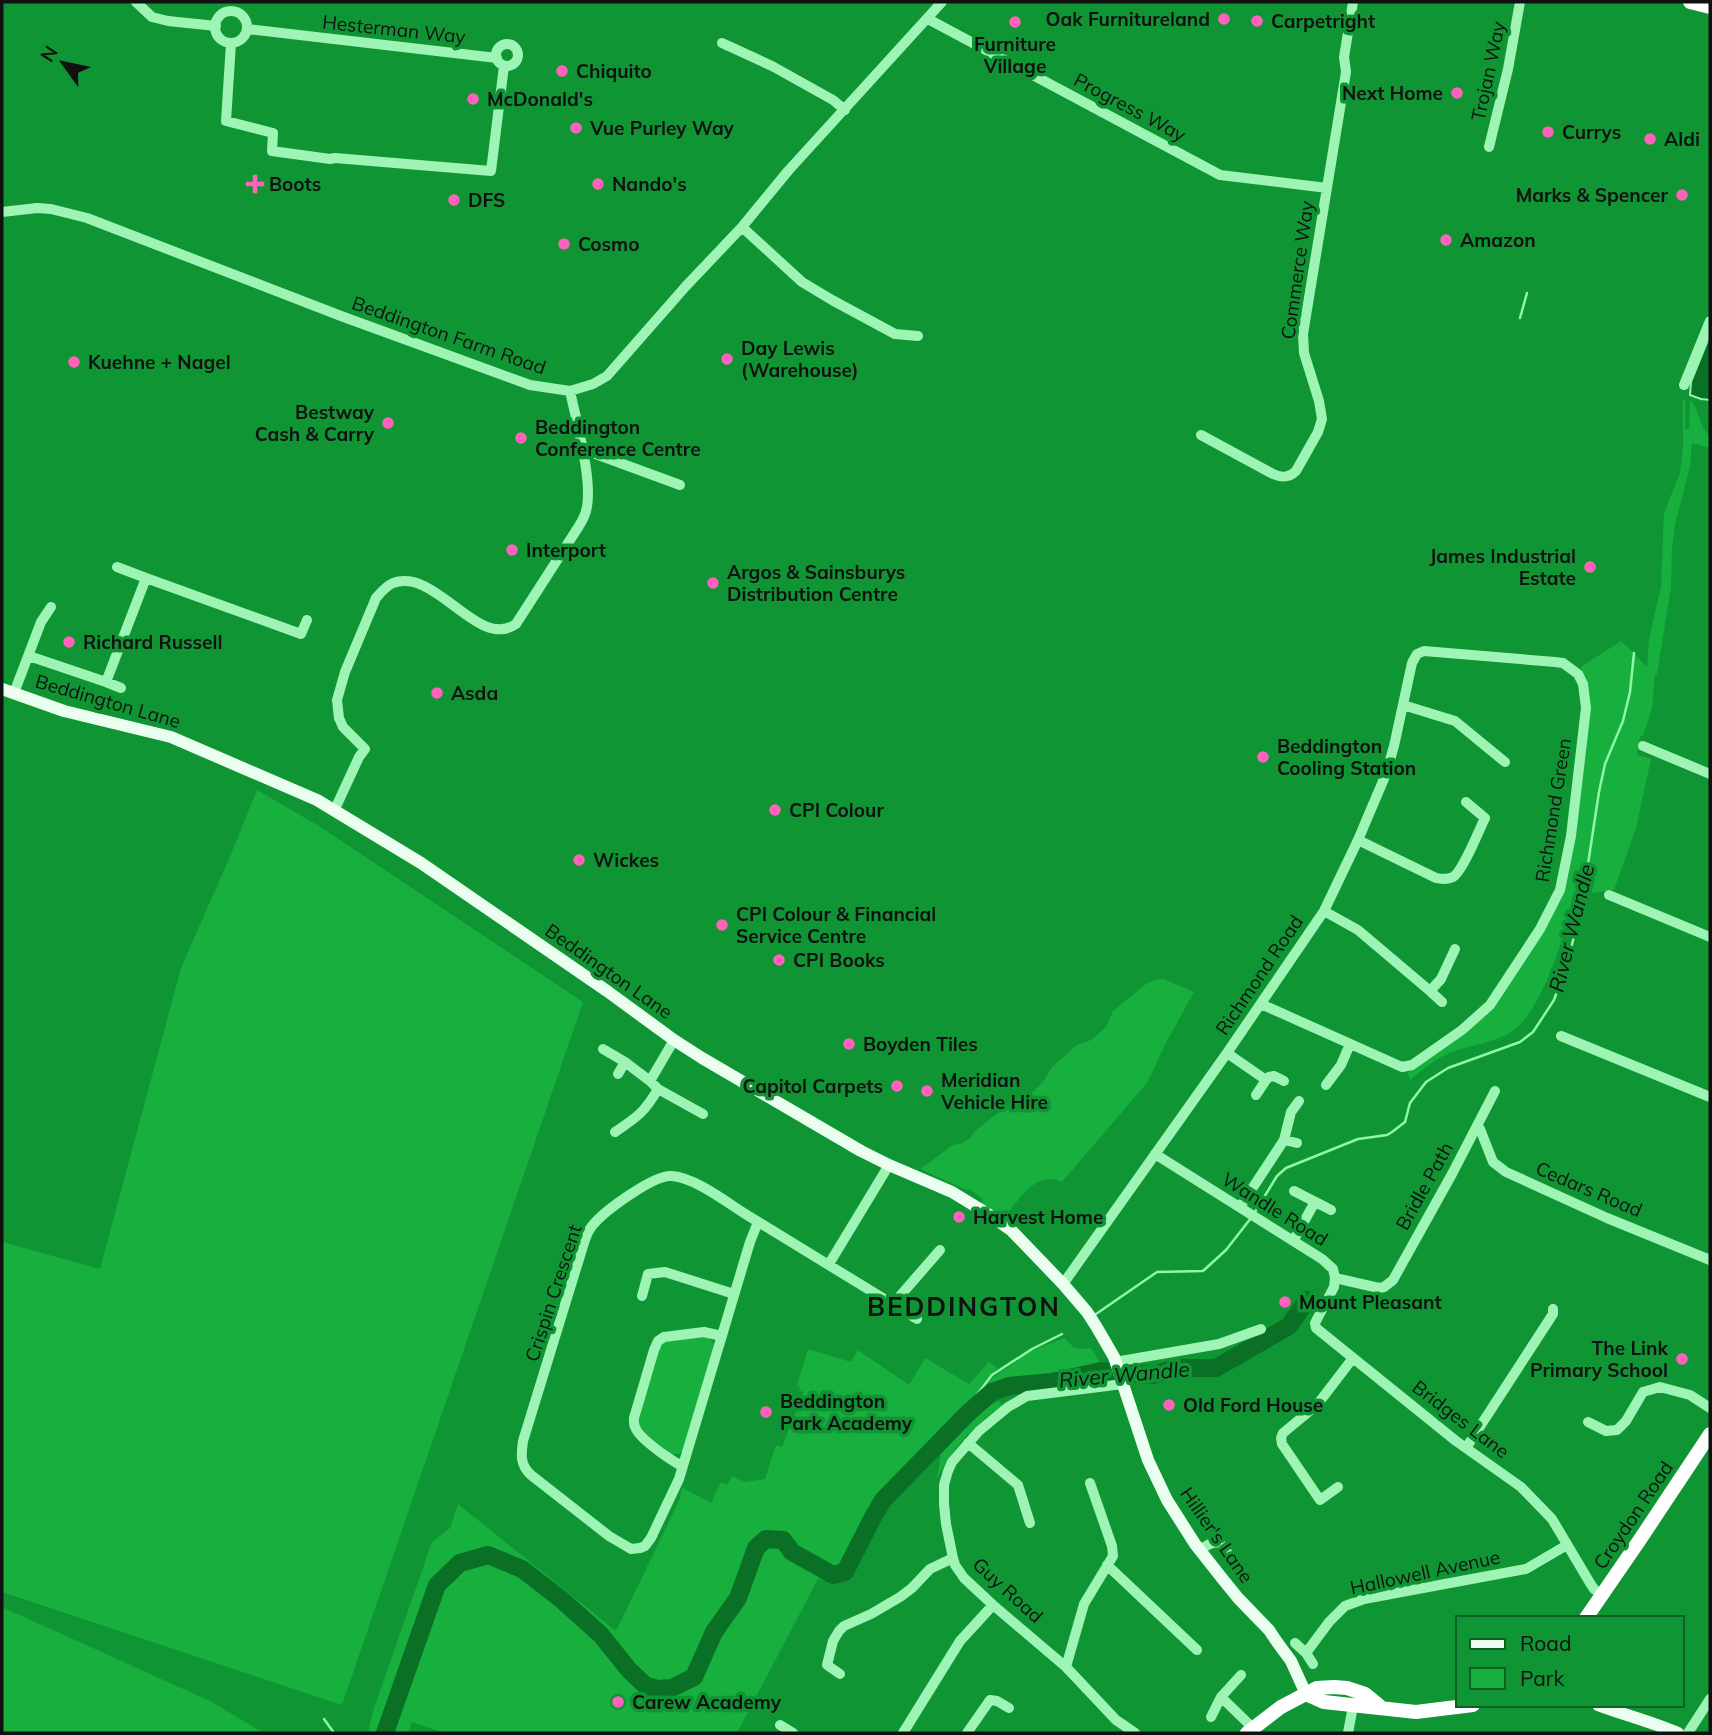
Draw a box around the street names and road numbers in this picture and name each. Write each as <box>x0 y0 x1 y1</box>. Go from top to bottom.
street label: Hesterman Way <box>321 10 467 48</box>
street label: Trojan Way <box>1466 19 1510 123</box>
street label: Progress Way <box>1070 67 1190 147</box>
street label: Commerce Way <box>1275 199 1319 341</box>
street label: Beddington Farm Road <box>349 291 549 379</box>
street label: Beddington Lane <box>33 669 183 733</box>
street label: Richmond Green <box>1530 736 1576 884</box>
street label: Richmond Road <box>1210 910 1308 1040</box>
street label: Beddington Lane <box>541 918 677 1024</box>
street label: Bridle Path <box>1390 1138 1458 1234</box>
street label: Cedars Road <box>1532 1156 1646 1222</box>
street label: Wandle Road <box>1218 1167 1332 1251</box>
street label: Crispin Crescent <box>520 1221 587 1365</box>
street label: Bridges Lane <box>1408 1375 1514 1463</box>
street label: Croydon Road <box>1588 1456 1678 1574</box>
street label: Hillier's Lane <box>1175 1482 1259 1588</box>
street label: Hallowell Avenue <box>1348 1544 1502 1600</box>
street label: Guy Road <box>968 1552 1048 1628</box>

